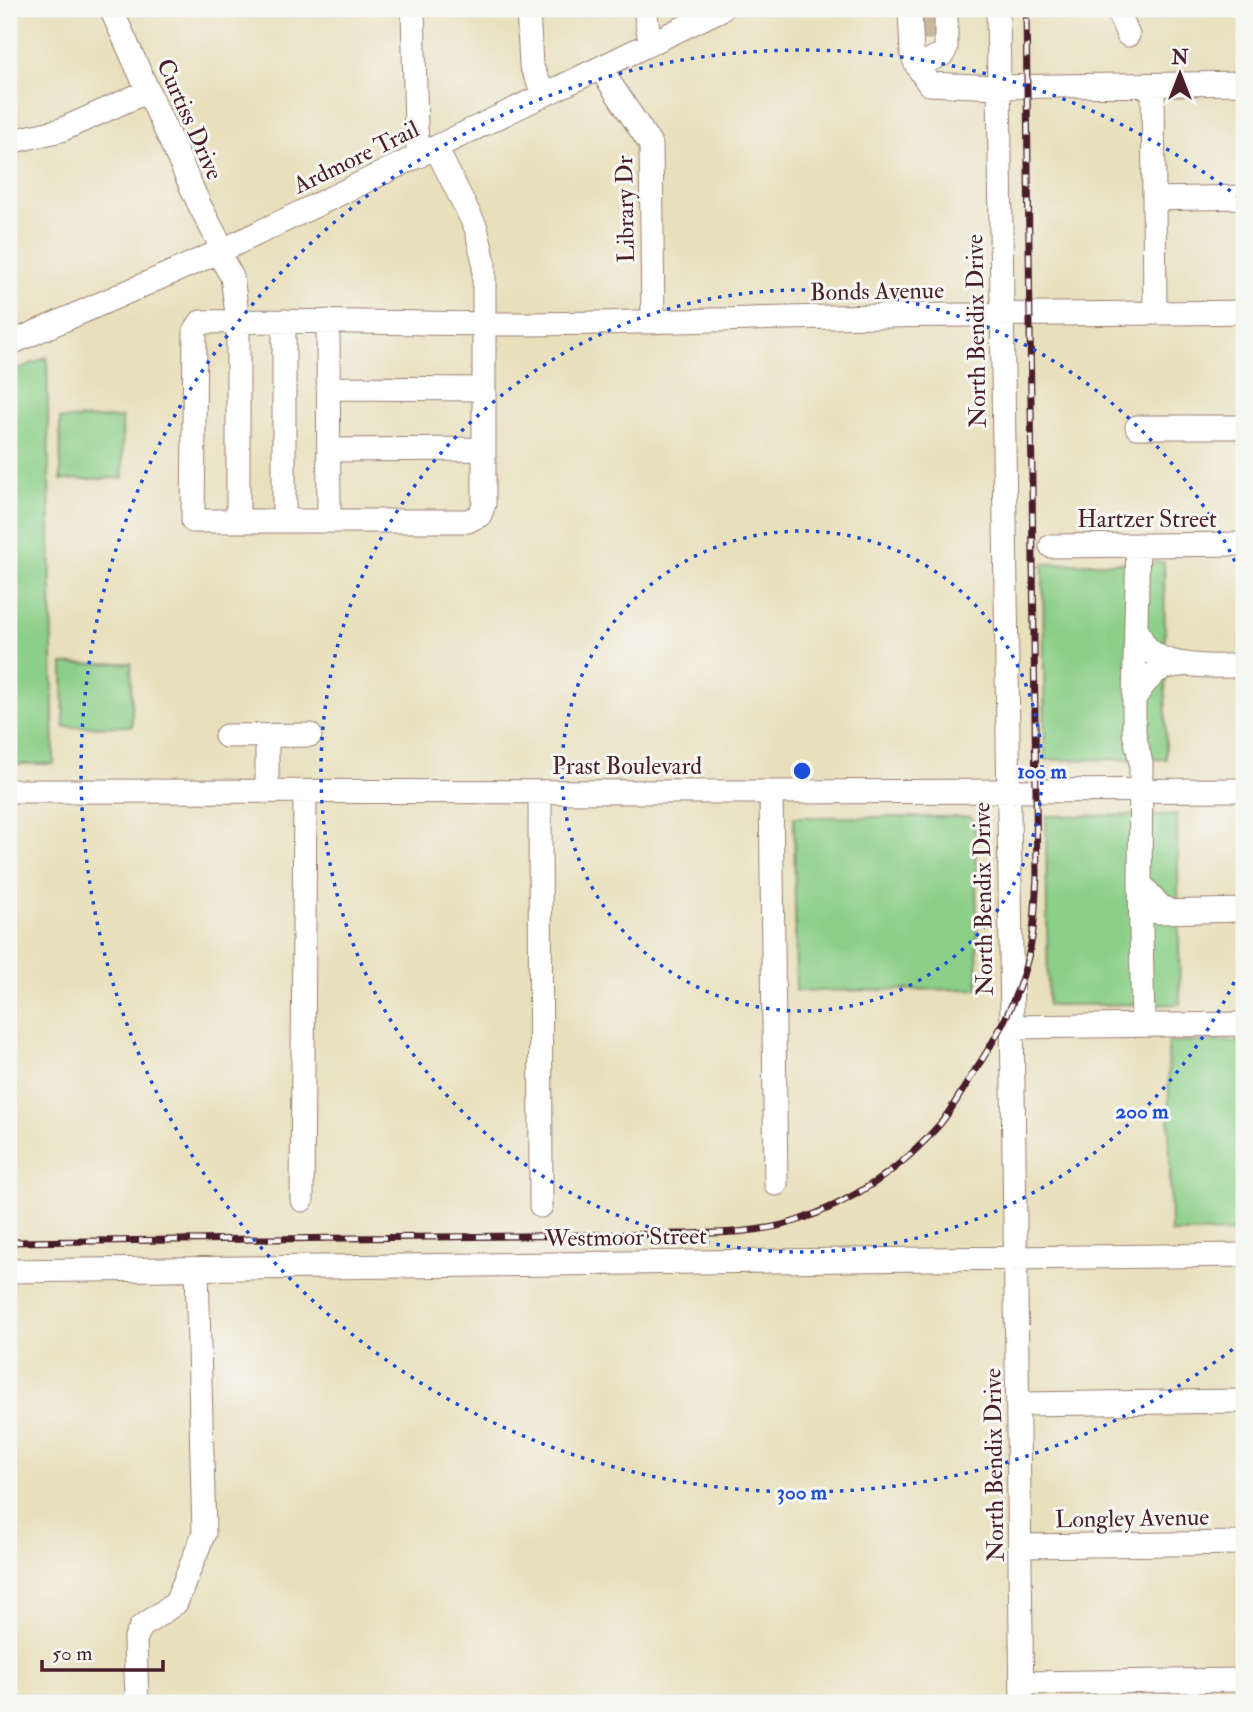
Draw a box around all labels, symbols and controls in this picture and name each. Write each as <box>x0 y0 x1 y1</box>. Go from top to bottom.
north arrow <box>1144 38 1214 108</box>
text: N <box>1170 46 1189 70</box>
street label: Curtiss Drive <box>149 54 230 185</box>
street label: Ardmore Trail <box>287 114 424 202</box>
street label: Library Dr <box>609 155 642 263</box>
street label: North Bendix Drive <box>959 234 994 428</box>
street label: Bonds Avenue <box>810 275 944 308</box>
street label: Hartzer Street <box>1077 504 1217 535</box>
street label: Prast Boulevard <box>552 751 702 782</box>
text: 100 m <box>1017 758 1068 785</box>
centre of rings <box>790 759 814 783</box>
street label: North Bendix Drive <box>966 802 1001 996</box>
text: 200 m <box>1116 1098 1169 1125</box>
street label: Westmoor Street <box>544 1221 707 1254</box>
street label: North Bendix Drive <box>977 1368 1012 1562</box>
text: 300 m <box>777 1479 828 1506</box>
street label: Longley Avenue <box>1055 1502 1209 1535</box>
scale bar <box>42 1628 163 1672</box>
text: 50 m <box>52 1640 93 1667</box>

